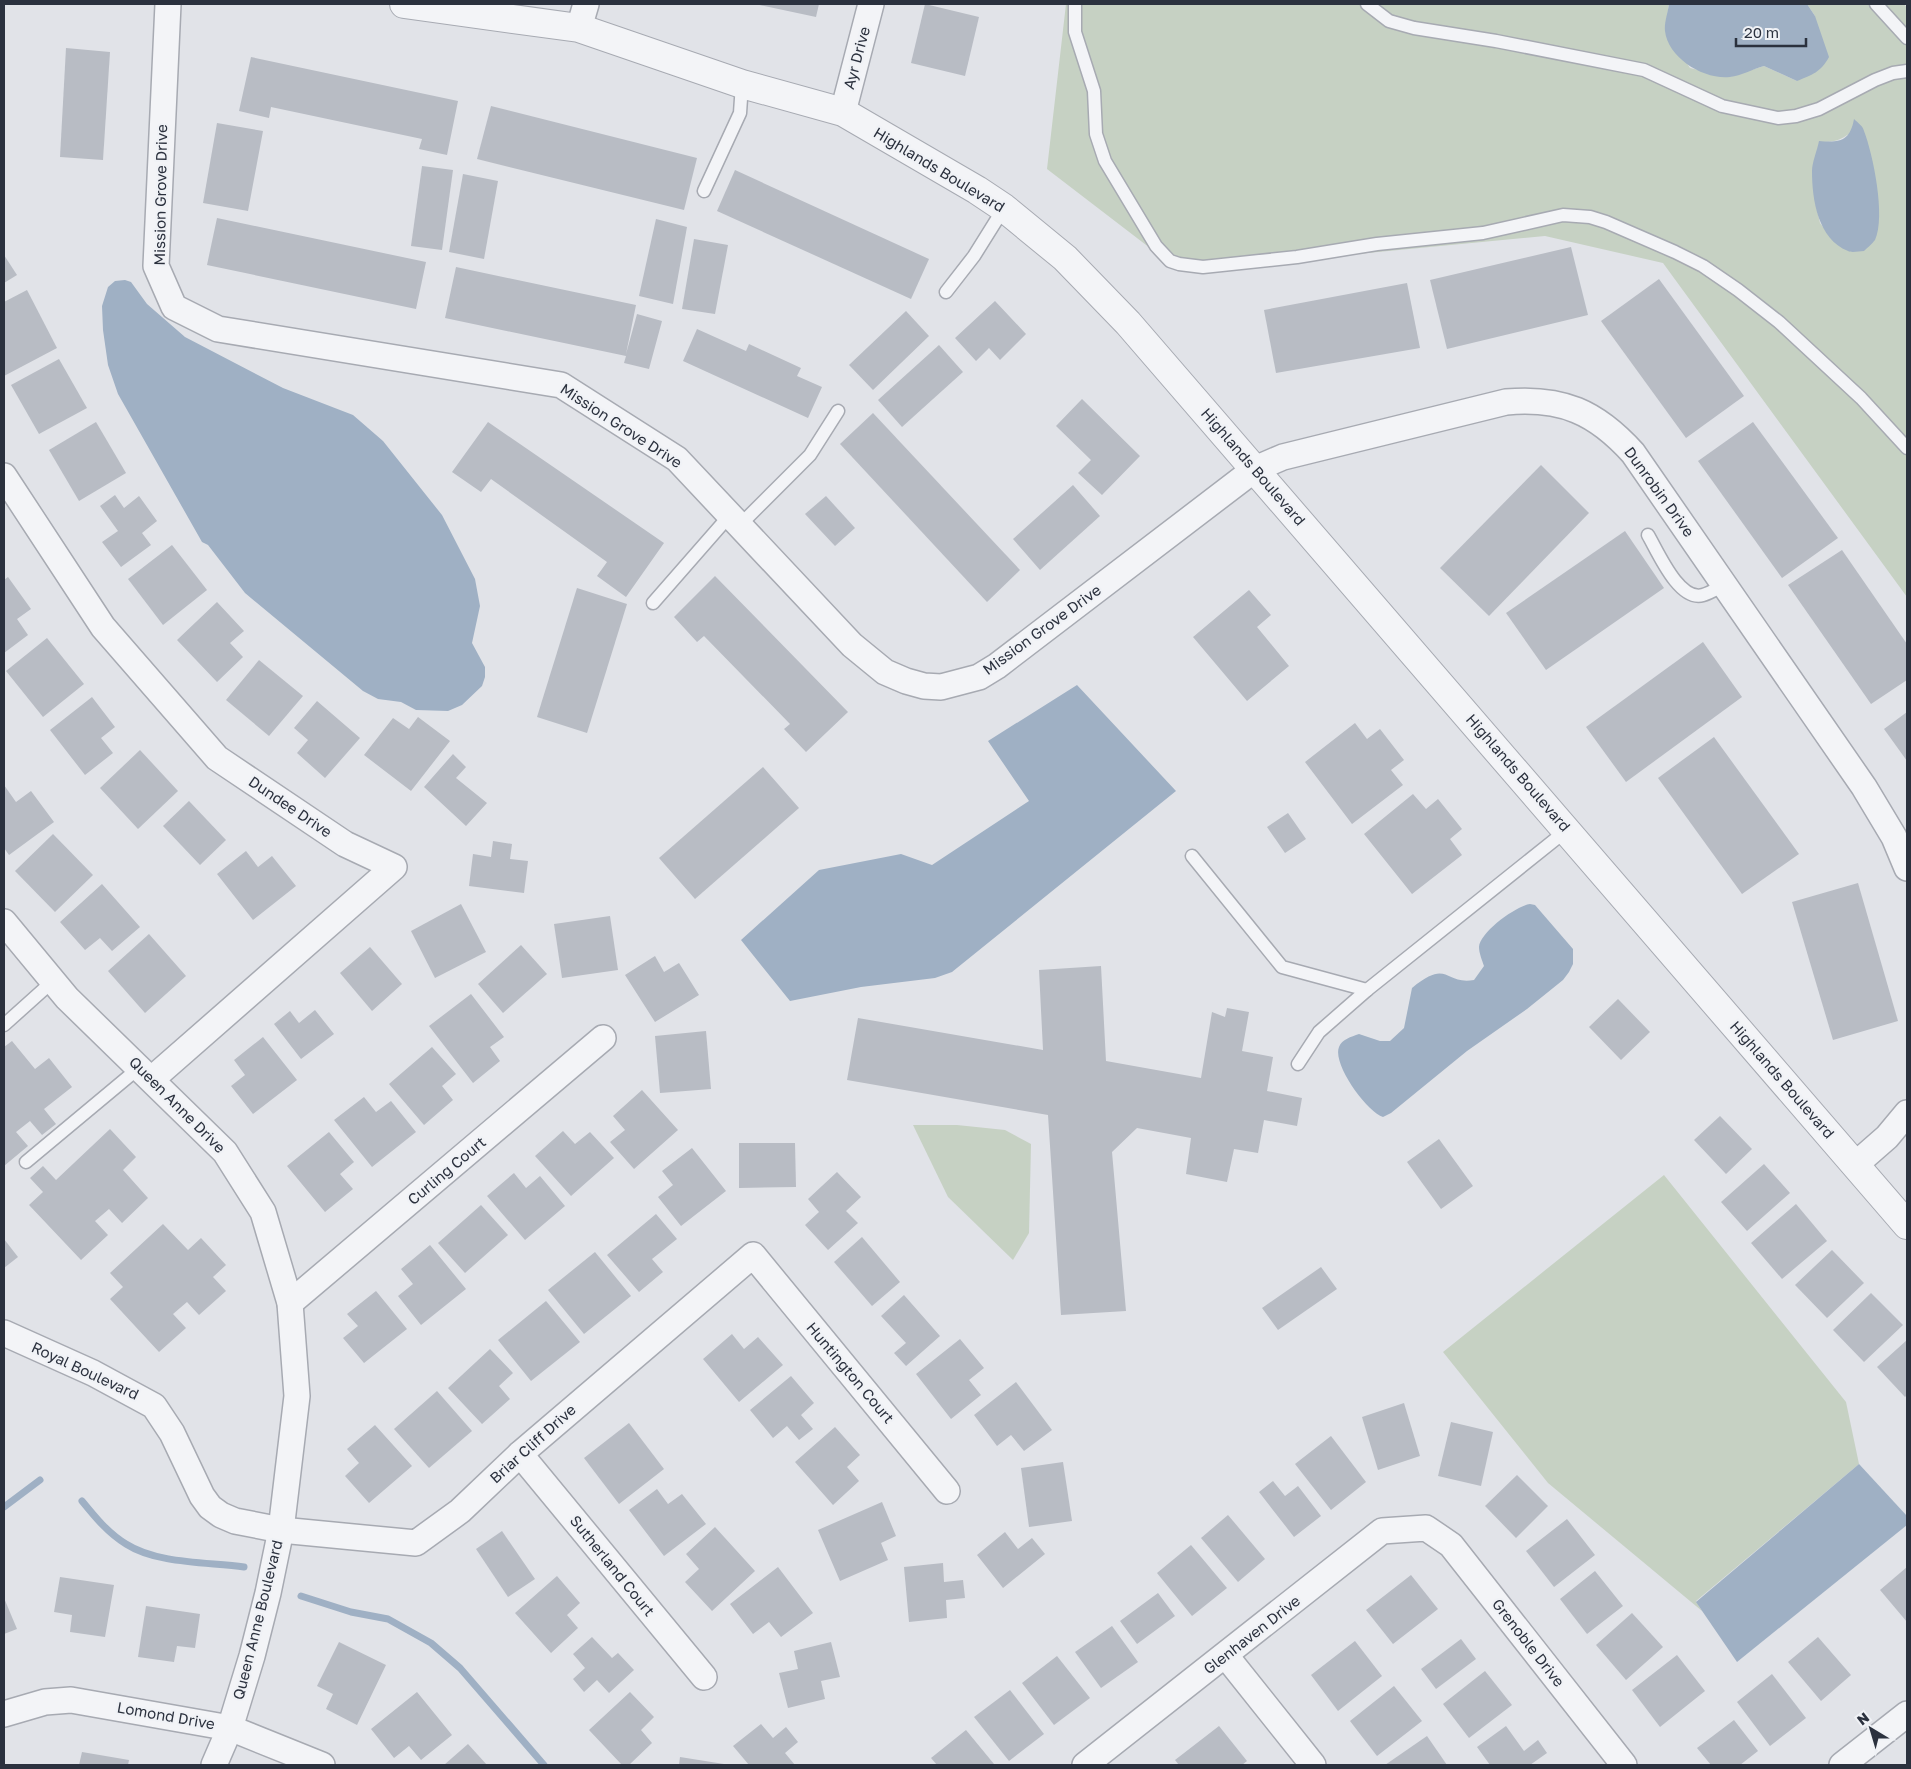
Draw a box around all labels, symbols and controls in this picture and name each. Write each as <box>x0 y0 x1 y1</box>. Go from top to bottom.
scale bar <box>1736 15 1806 47</box>
text: 20 m <box>1744 23 1779 41</box>
street label: Ayr Drive <box>839 24 873 91</box>
street label: Highlands Boulevard <box>871 123 1008 215</box>
street label: Mission Grove Drive <box>150 124 170 266</box>
street label: Mission Grove Drive <box>557 379 686 471</box>
street label: Highlands Boulevard <box>1198 404 1310 529</box>
street label: Dunrobin Drive <box>1621 443 1699 540</box>
street label: Mission Grove Drive <box>979 580 1104 678</box>
street label: Highlands Boulevard <box>1463 710 1575 835</box>
street label: Dundee Drive <box>246 772 336 841</box>
street label: Highlands Boulevard <box>1727 1017 1839 1142</box>
street label: Queen Anne Drive <box>126 1052 230 1156</box>
street label: Curling Court <box>404 1132 489 1208</box>
street label: Huntington Court <box>803 1318 898 1427</box>
street label: Royal Boulevard <box>29 1337 142 1403</box>
street label: Briar Cliff Drive <box>486 1400 579 1486</box>
street label: Sutherland Court <box>567 1511 659 1619</box>
street label: Queen Anne Boulevard <box>228 1538 286 1702</box>
street label: Glenhaven Drive <box>1200 1591 1303 1677</box>
street label: Grenoble Drive <box>1489 1595 1569 1690</box>
street label: Lomond Drive <box>116 1698 217 1733</box>
north arrow <box>1846 1704 1896 1754</box>
text: N <box>1853 1708 1872 1728</box>

